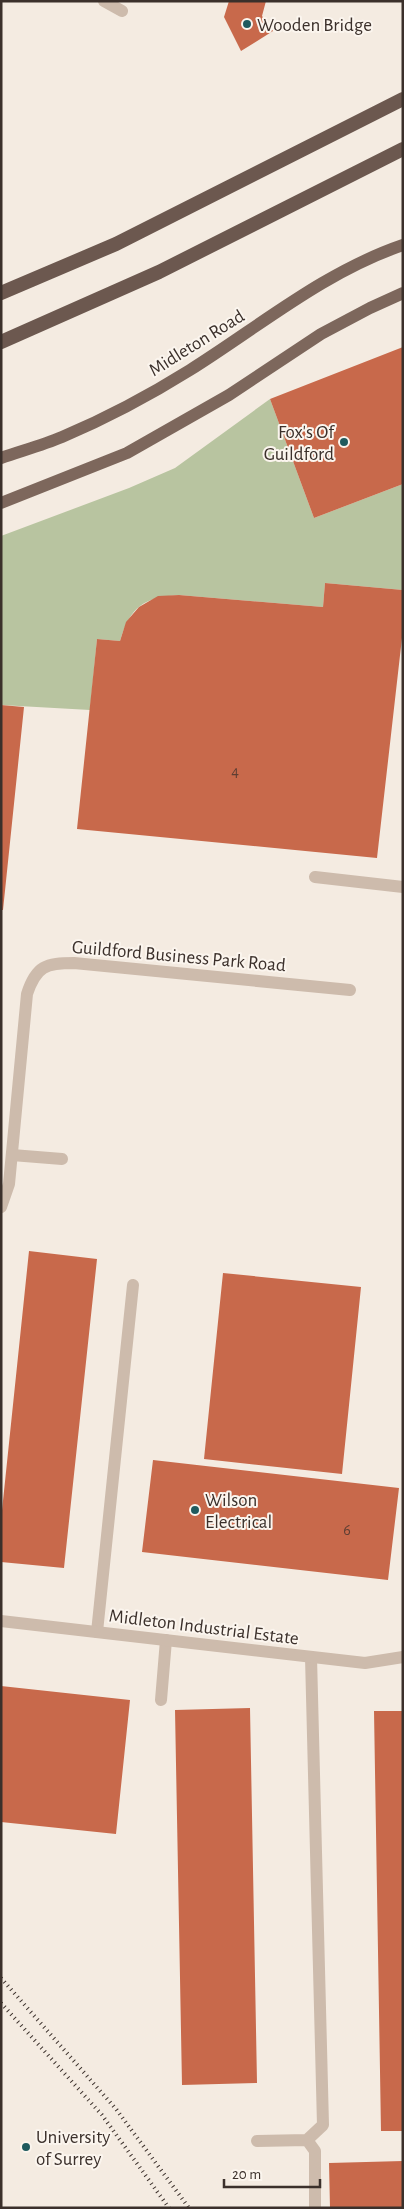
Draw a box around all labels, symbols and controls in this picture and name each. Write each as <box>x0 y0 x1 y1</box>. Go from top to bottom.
place label: Wooden Bridge <box>257 16 372 35</box>
marker: Wooden Bridge <box>241 18 253 30</box>
street label: Midleton Road <box>146 306 248 380</box>
place label: Fox's Of Guildford <box>264 423 335 464</box>
marker: Fox's Of Guildford <box>338 436 350 448</box>
house number: 4 <box>231 763 239 779</box>
street label: Guildford Business Park Road <box>71 938 287 975</box>
place label: Wilson Electrical <box>205 1491 272 1532</box>
marker: Wilson Electrical <box>189 1504 201 1516</box>
house number: 6 <box>343 1522 351 1538</box>
street label: Midleton Industrial Estate <box>108 1606 300 1649</box>
place label: University of Surrey <box>36 2128 110 2169</box>
marker: University of Surrey <box>20 2141 32 2153</box>
scale bar <box>224 2156 320 2188</box>
text: 20 m <box>232 2167 261 2182</box>

